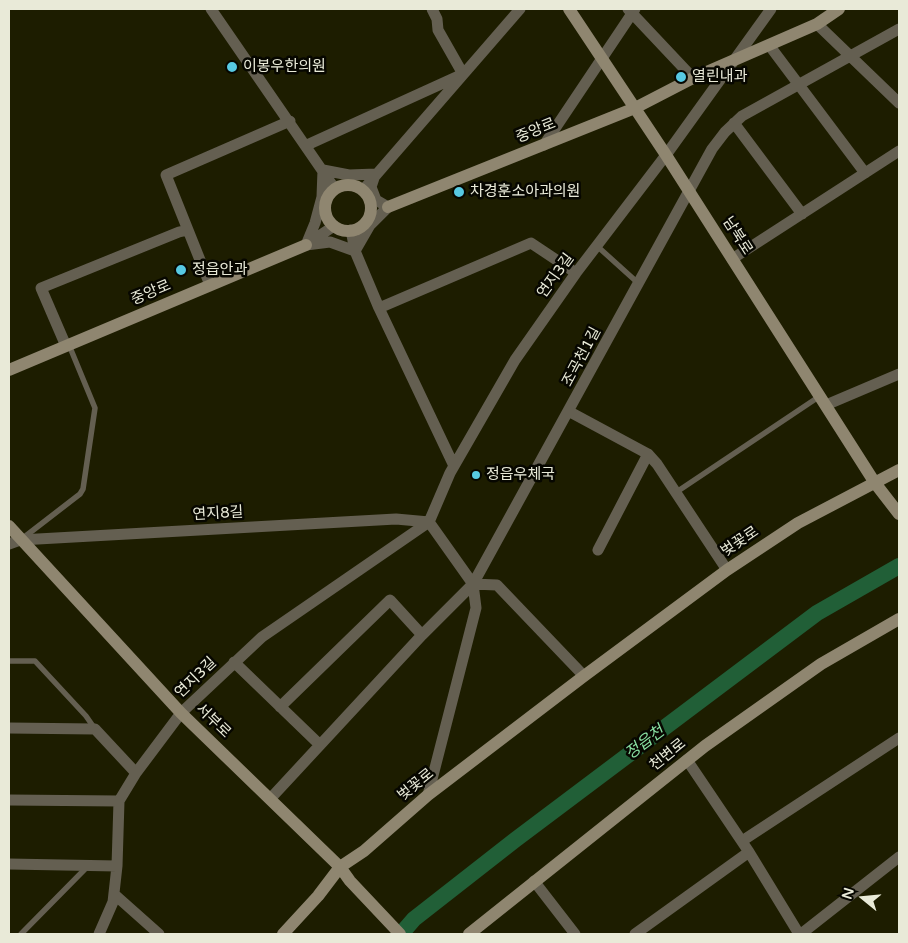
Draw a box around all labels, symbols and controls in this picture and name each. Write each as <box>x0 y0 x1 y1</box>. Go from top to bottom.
place label: 이봉우한의원 <box>243 58 326 76</box>
marker: 이봉우한의원 <box>225 60 239 74</box>
place label: 열린내과 <box>692 68 747 86</box>
marker: 열린내과 <box>674 70 688 84</box>
street label: 중앙로 <box>513 115 559 147</box>
place label: 차경훈소아과의원 <box>470 183 580 201</box>
marker: 차경훈소아과의원 <box>452 185 466 199</box>
street label: 남북로 <box>718 214 756 258</box>
street label: 연지3길 <box>534 250 578 302</box>
place label: 정읍안과 <box>192 261 247 279</box>
marker: 정읍안과 <box>174 263 188 277</box>
street label: 중앙로 <box>128 277 174 309</box>
street label: 조곡천1길 <box>559 324 605 390</box>
place label: 정읍우체국 <box>486 466 555 484</box>
marker: 정읍우체국 <box>470 469 482 481</box>
street label: 연지8길 <box>192 504 244 524</box>
street label: 벚꽃로 <box>718 523 762 561</box>
street label: 연지3길 <box>171 654 221 702</box>
street label: 서부로 <box>192 700 234 742</box>
water label: 정읍천 <box>622 722 668 764</box>
street label: 천변로 <box>646 735 690 775</box>
street label: 벚꽃로 <box>394 765 438 805</box>
north arrow <box>838 873 888 923</box>
text: N <box>838 886 858 901</box>

